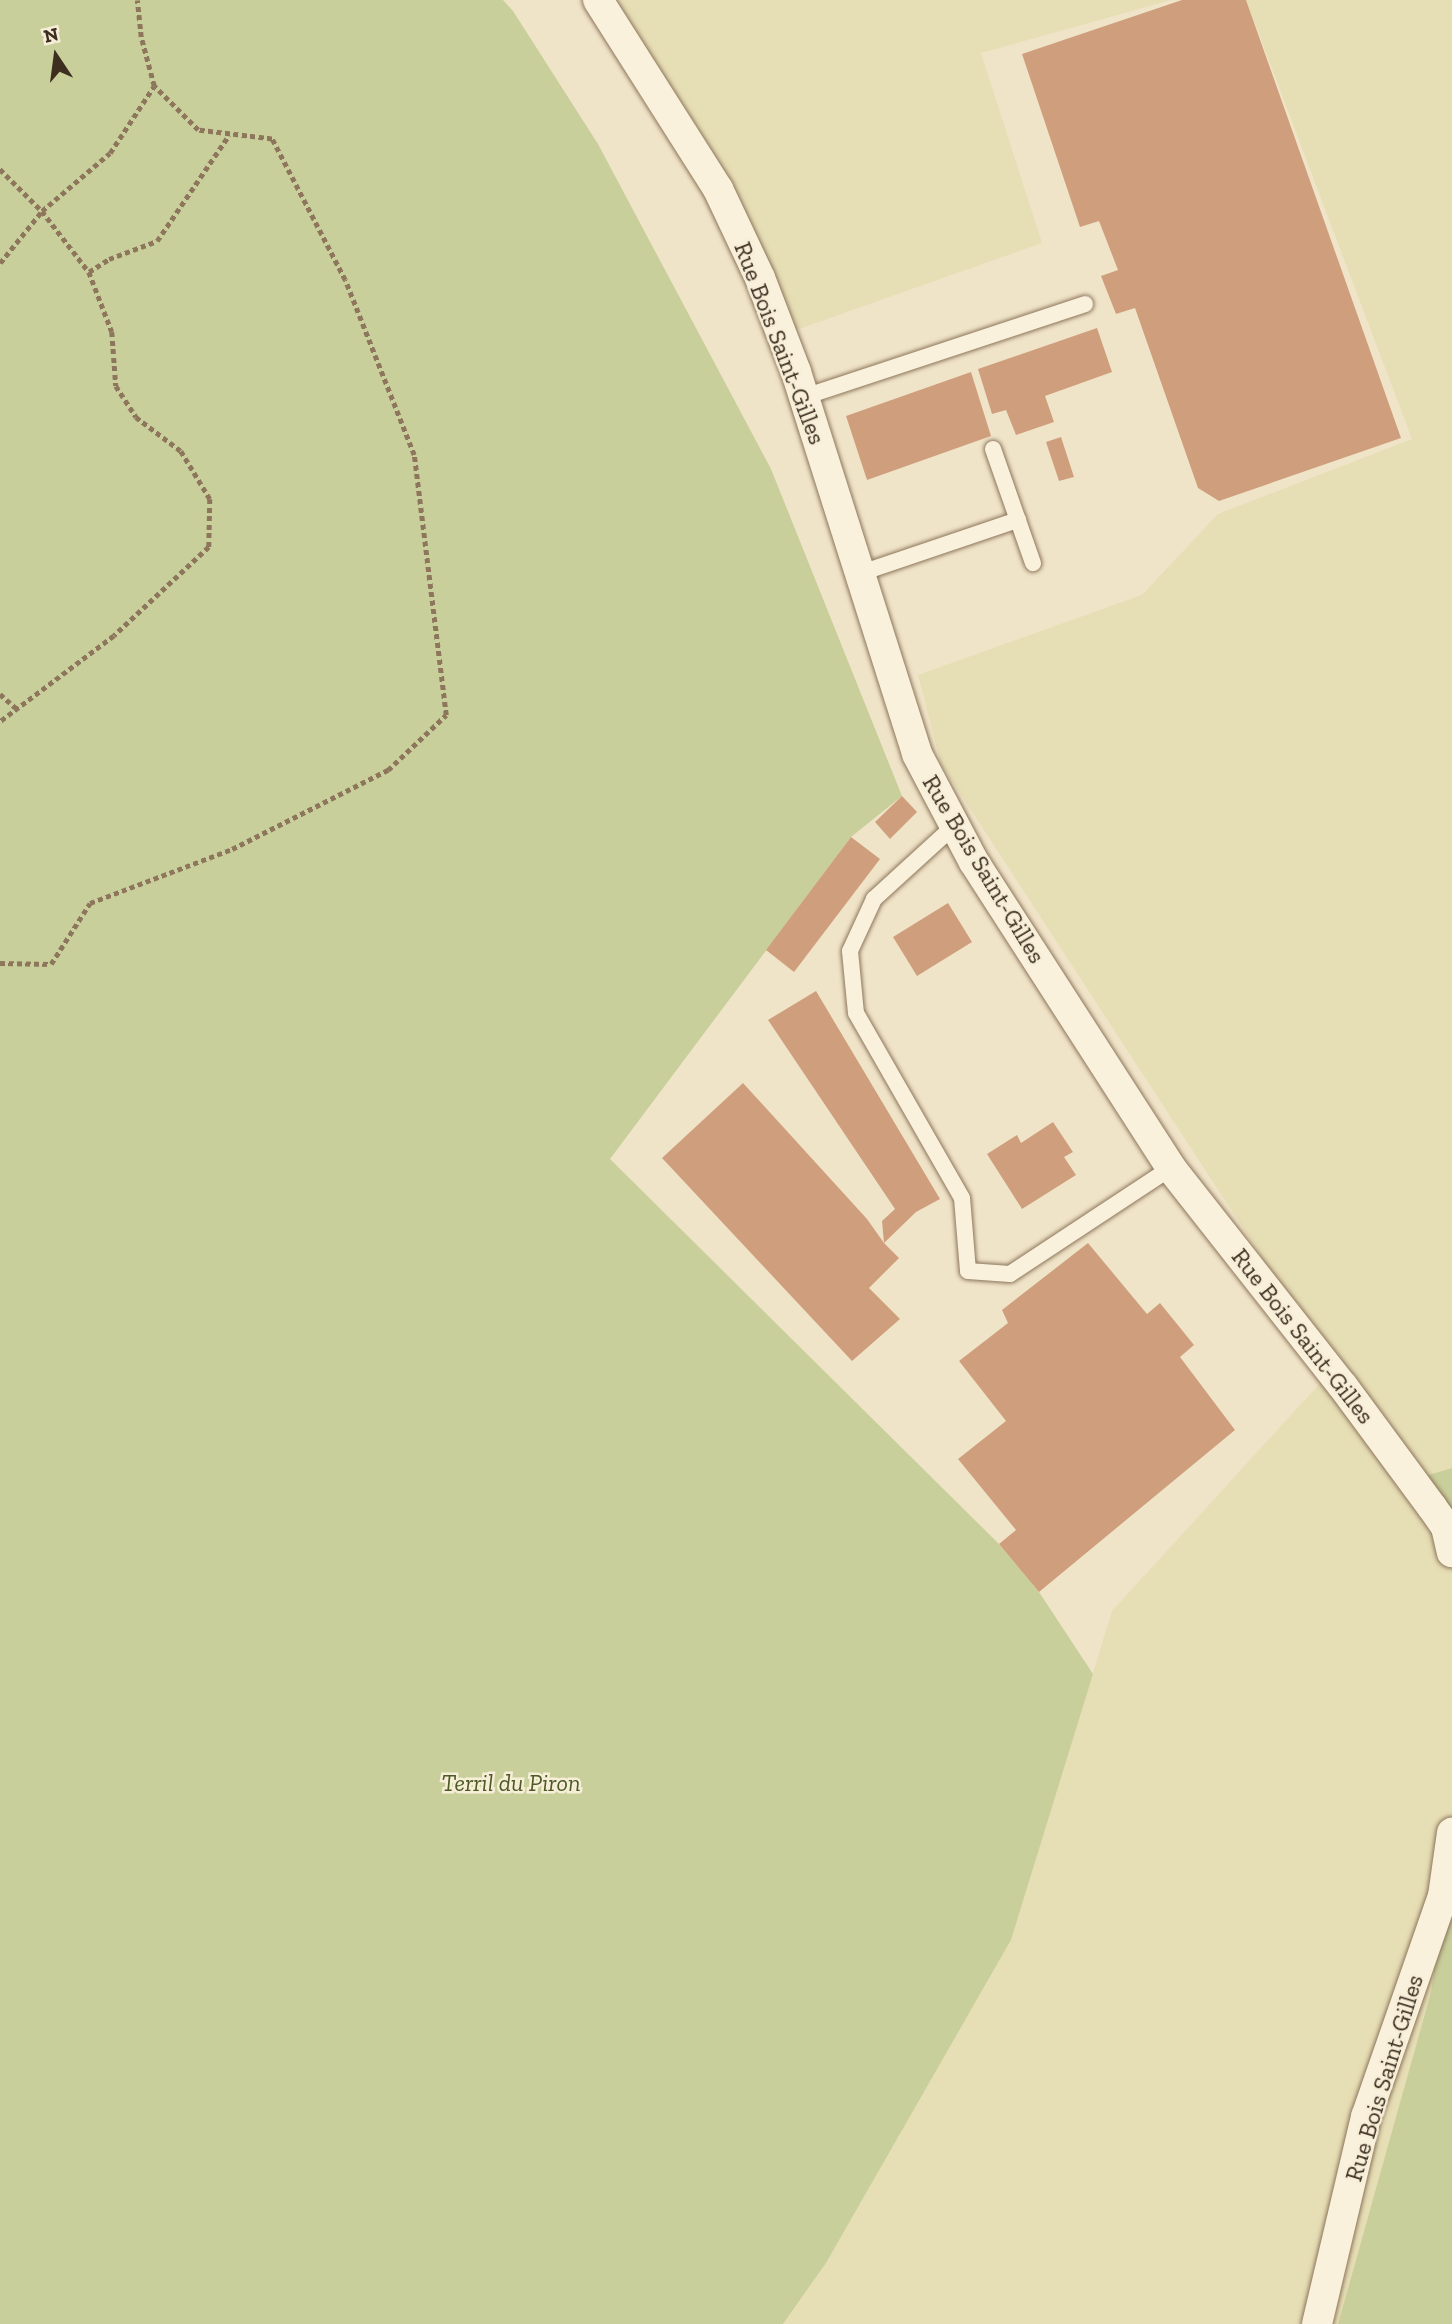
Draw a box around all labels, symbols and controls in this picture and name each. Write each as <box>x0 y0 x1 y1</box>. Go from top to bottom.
north arrow <box>21 21 91 91</box>
text: N <box>42 22 61 48</box>
street label: Rue Bois Saint-Gilles <box>728 238 832 448</box>
street label: Rue Bois Saint-Gilles <box>916 770 1052 968</box>
street label: Rue Bois Saint-Gilles <box>1226 1243 1380 1429</box>
park label: Terril du Piron <box>442 1769 580 1797</box>
street label: Rue Bois Saint-Gilles <box>1339 1971 1429 2185</box>

